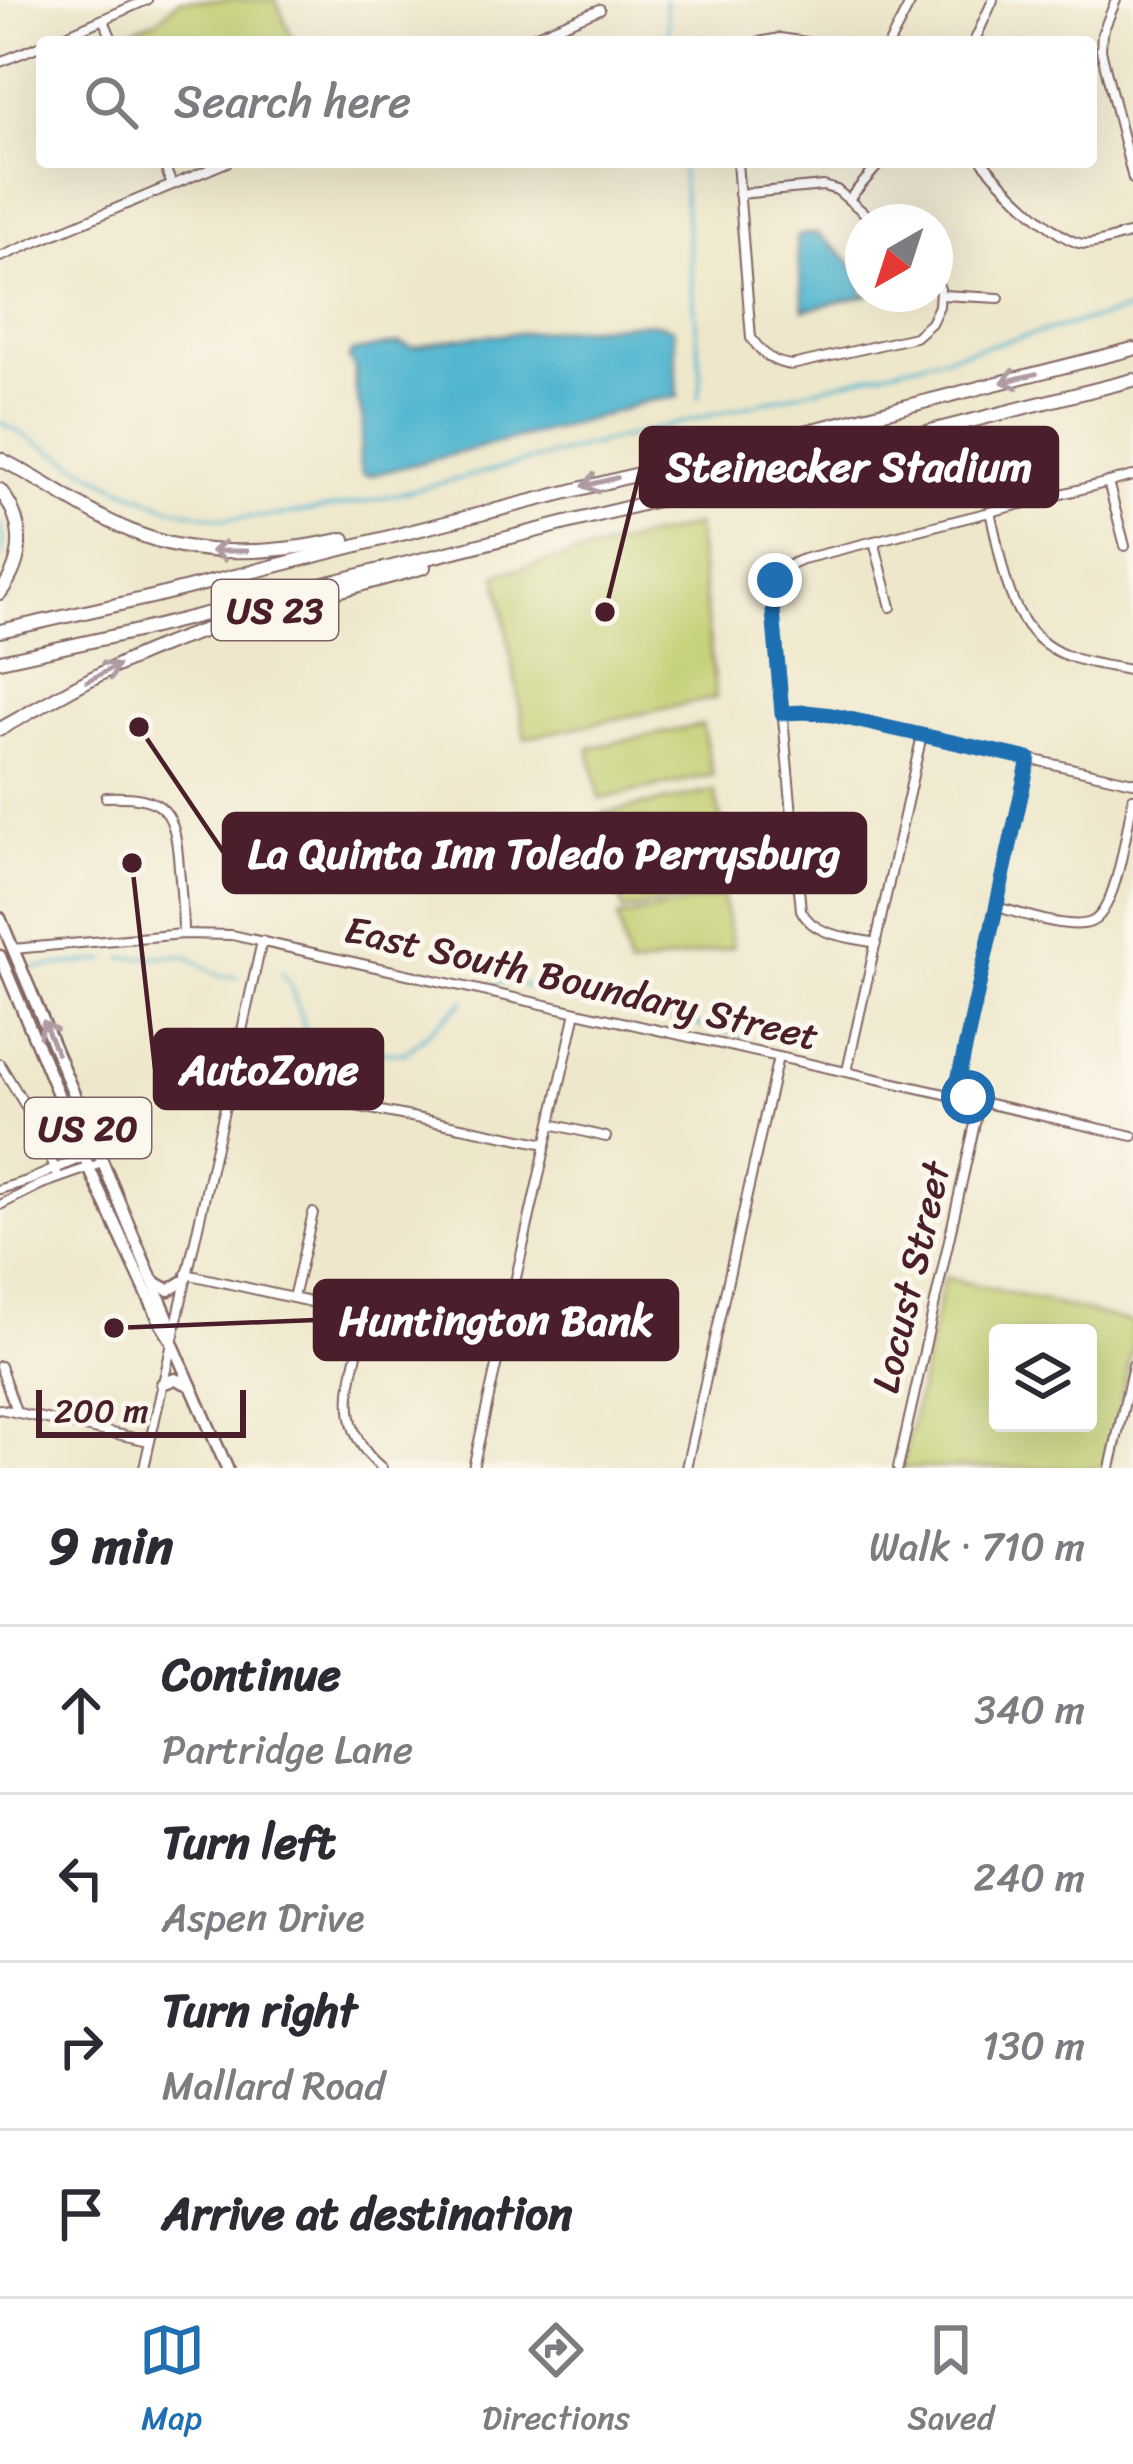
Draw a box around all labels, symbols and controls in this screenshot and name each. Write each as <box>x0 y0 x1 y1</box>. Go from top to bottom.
search box <box>36 36 1097 168</box>
text: Search here <box>174 62 411 142</box>
icon: search <box>78 69 144 135</box>
north arrow <box>845 204 953 312</box>
one-way arrow <box>1001 368 1039 390</box>
callout: Steinecker Stadium <box>641 428 1057 506</box>
text: Steinecker Stadium <box>665 430 1032 504</box>
one-way arrow <box>582 472 620 494</box>
one-way arrow <box>210 540 249 562</box>
route end <box>748 553 802 607</box>
road number: US 23 <box>212 580 338 640</box>
one-way arrow <box>84 661 120 683</box>
callout: La Quinta Inn Toledo Perrysburg <box>224 814 865 892</box>
text: La Quinta Inn Toledo Perrysburg <box>248 817 840 891</box>
street label: East South Boundary Street <box>338 894 826 1071</box>
one-way arrow <box>38 1019 59 1056</box>
callout: AutoZone <box>155 1030 382 1108</box>
text: AutoZone <box>177 1033 359 1107</box>
route start <box>941 1070 995 1124</box>
road number: US 20 <box>25 1098 151 1158</box>
street label: Locust Street <box>850 1153 971 1400</box>
callout: Huntington Bank <box>315 1281 677 1359</box>
text: Huntington Bank <box>339 1284 654 1358</box>
map controls <box>989 1324 1097 1432</box>
button: layers <box>989 1324 1097 1432</box>
text: 200 m <box>54 1382 149 1440</box>
scale bar <box>36 1384 246 1437</box>
text: 9 min <box>48 1501 173 1591</box>
text: Walk · 710 m <box>869 1512 1085 1581</box>
text: Continue <box>162 1635 341 1715</box>
text: 340 m <box>974 1675 1085 1744</box>
icon: ahead <box>48 1677 114 1743</box>
text: Partridge Lane <box>162 1715 413 1784</box>
text: Turn left <box>162 1803 335 1883</box>
text: 240 m <box>973 1843 1085 1912</box>
icon: left <box>48 1845 114 1911</box>
text: Aspen Drive <box>162 1883 365 1952</box>
text: Turn right <box>162 1971 357 2051</box>
text: 130 m <box>982 2011 1085 2080</box>
icon: right <box>48 2013 114 2079</box>
text: Mallard Road <box>162 2051 385 2120</box>
text: Arrive at destination <box>162 2174 572 2254</box>
icon: arrive <box>48 2181 114 2247</box>
tab: Map <box>139 2317 205 2447</box>
tab: Directions <box>482 2317 630 2447</box>
tab: Saved <box>907 2317 994 2447</box>

